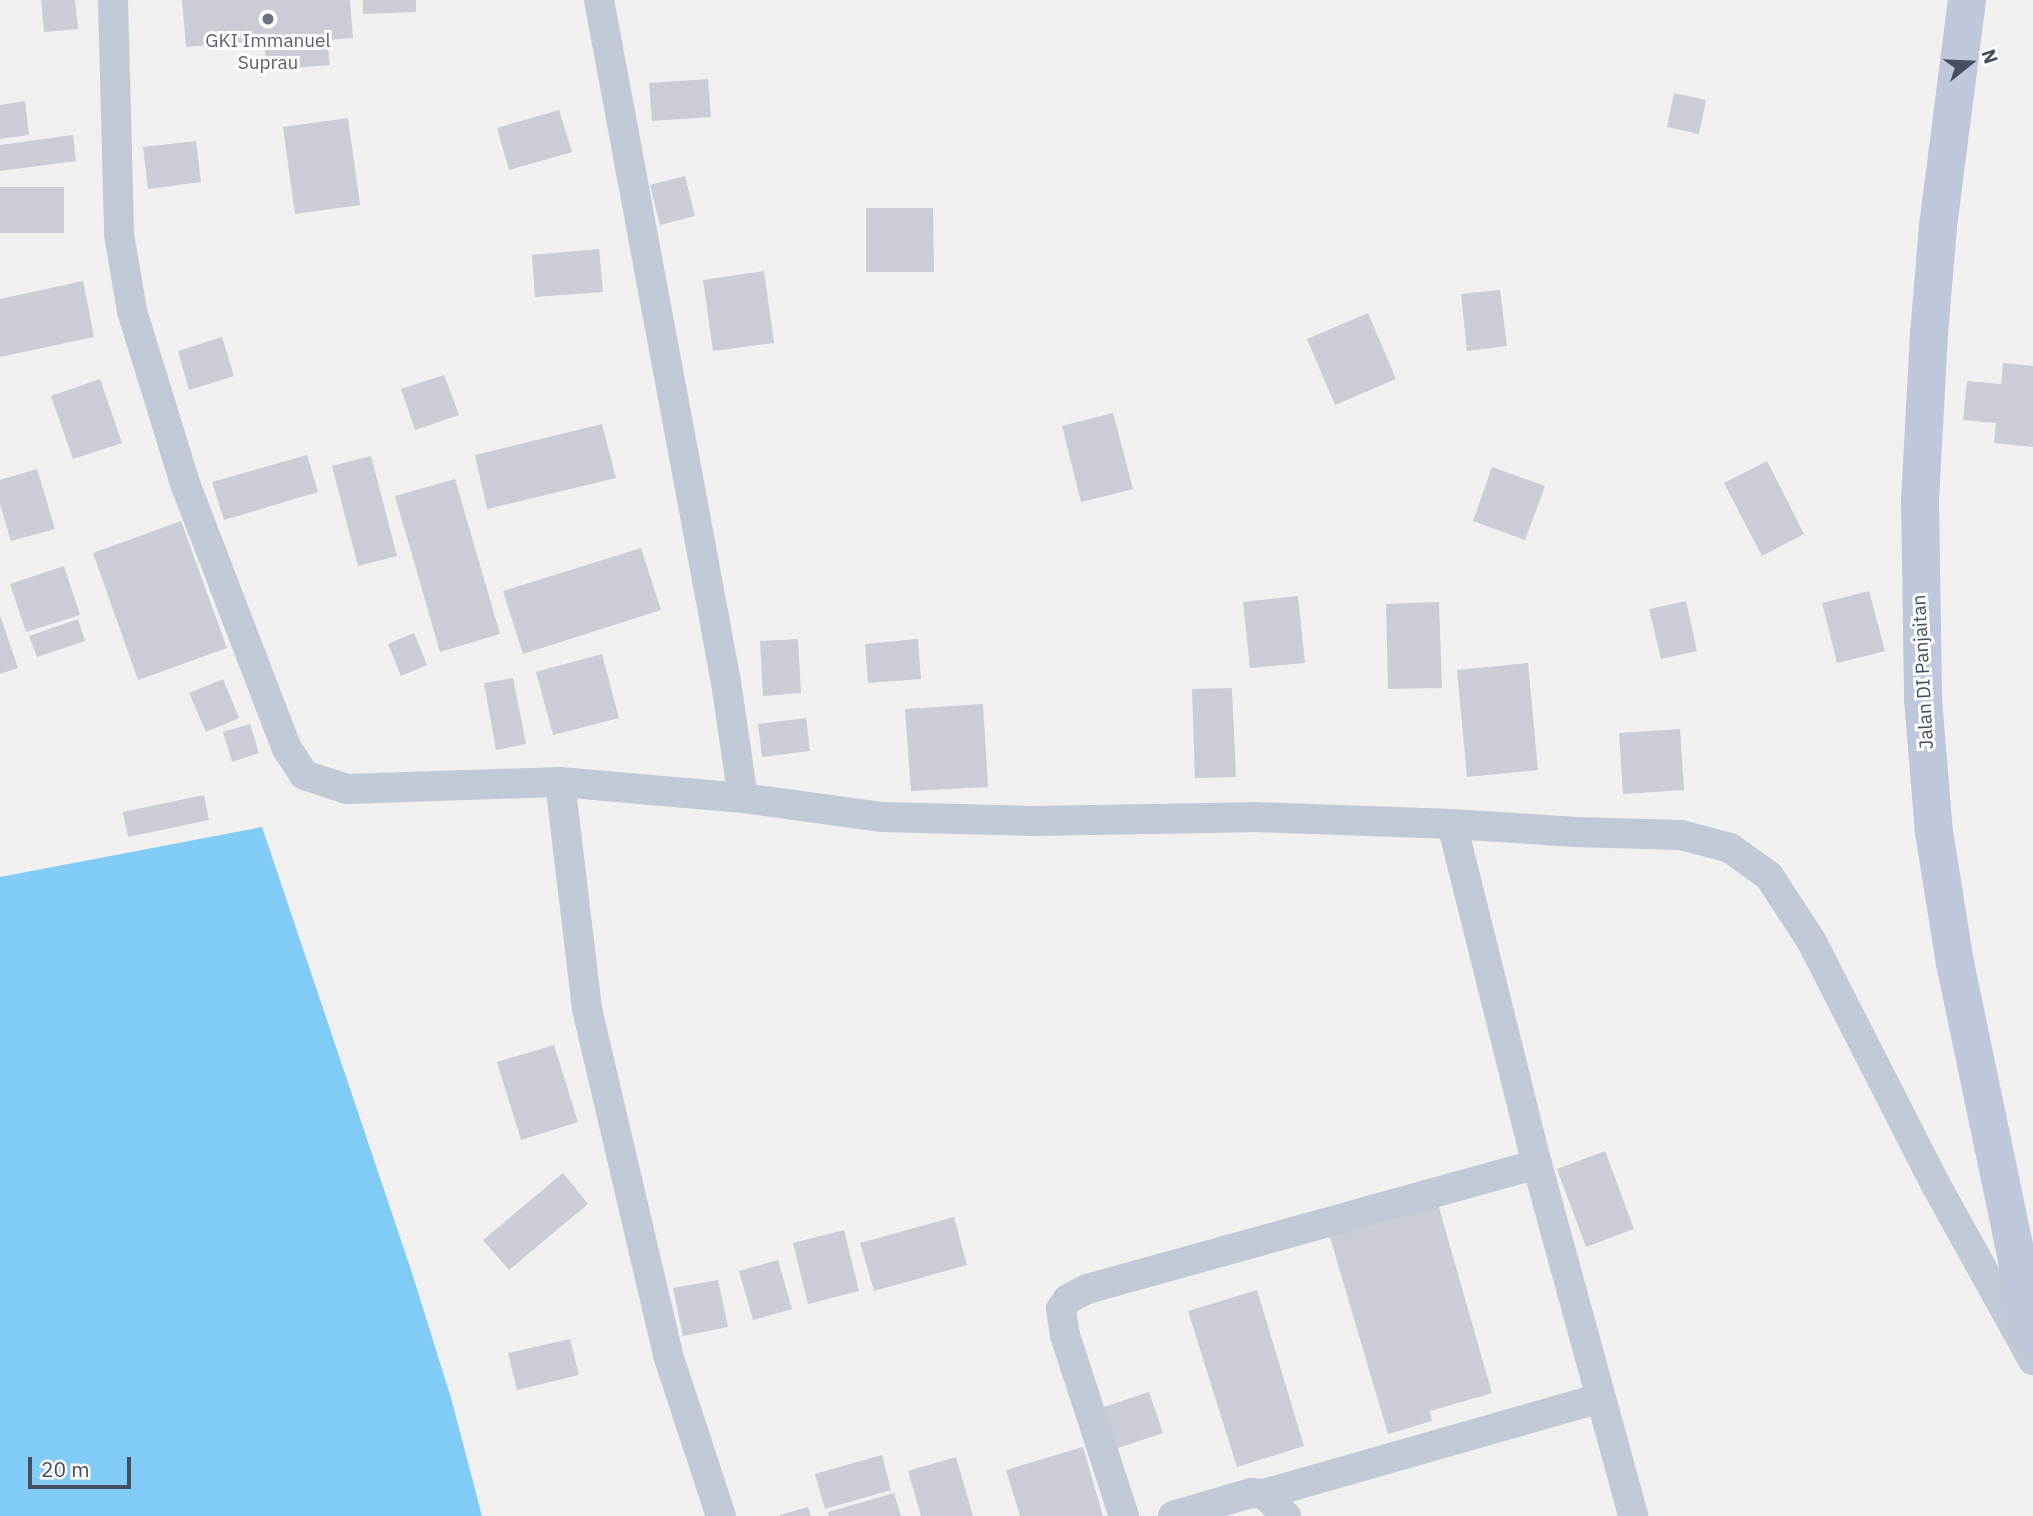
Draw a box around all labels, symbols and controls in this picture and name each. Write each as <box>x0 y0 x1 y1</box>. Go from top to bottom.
marker: GKI Immanuel Suprau <box>260 11 276 27</box>
north arrow <box>1935 28 2005 98</box>
place label: GKI Immanuel Suprau <box>205 30 331 74</box>
text: N <box>1976 46 2004 67</box>
street label: Jalan DI Panjaitan <box>1908 594 1938 750</box>
scale bar <box>32 1442 135 1486</box>
text: 20 m <box>41 1455 90 1483</box>

